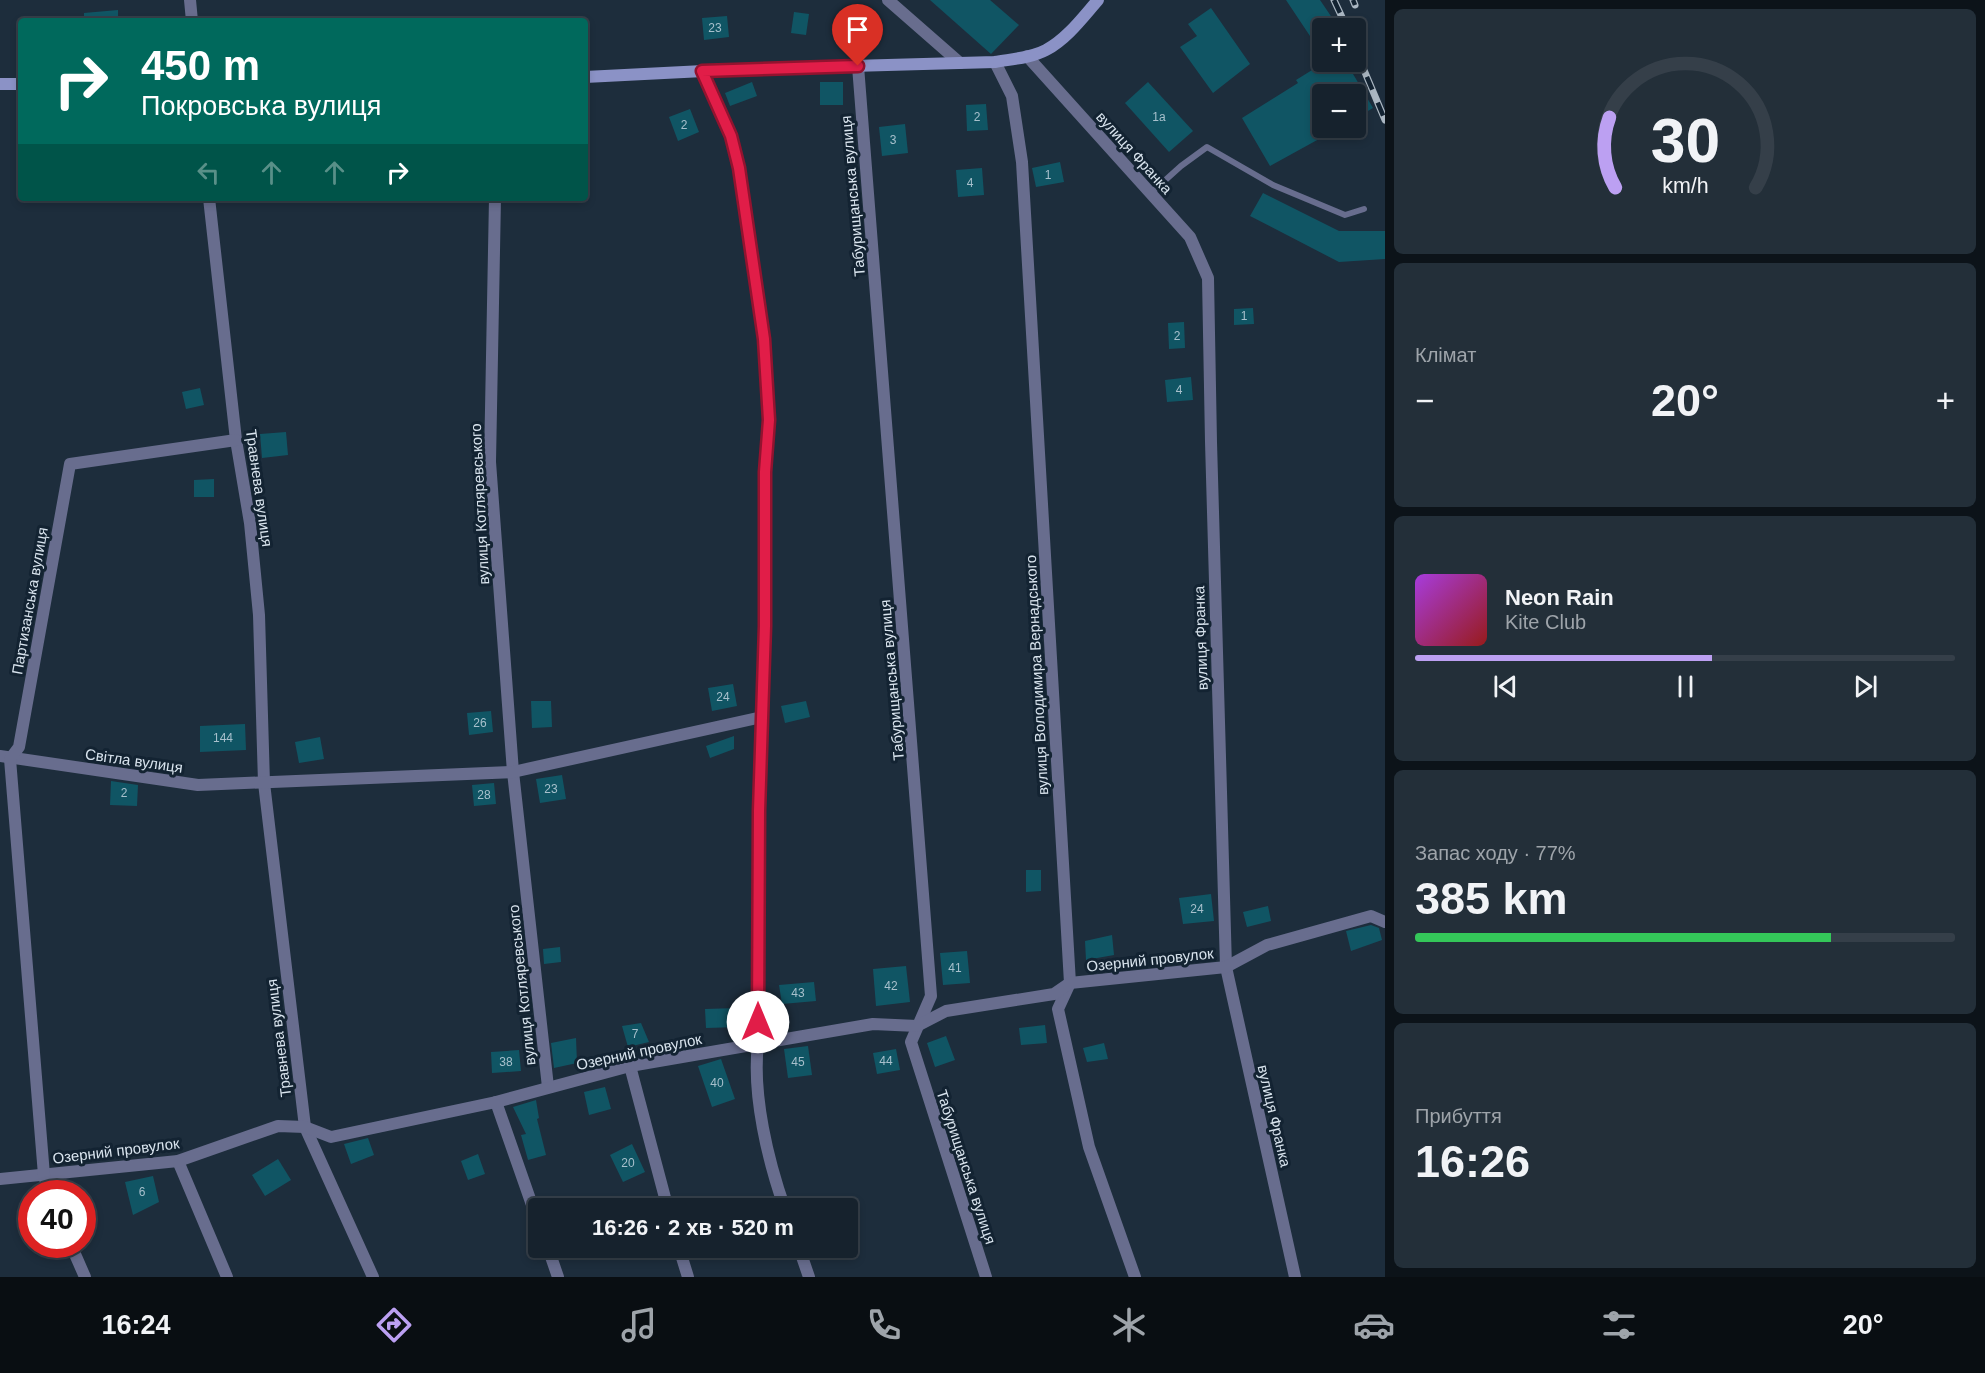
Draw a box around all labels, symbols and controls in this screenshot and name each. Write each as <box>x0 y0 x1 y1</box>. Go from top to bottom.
pin <box>832 4 883 66</box>
icon: arrive <box>841 13 874 46</box>
map controls <box>1312 18 1366 138</box>
button: + <box>1312 18 1366 72</box>
house number: 23 <box>708 21 722 35</box>
icon: right <box>42 42 120 120</box>
text: 450 m <box>141 42 260 89</box>
button: − <box>1312 84 1366 138</box>
text: Покровська вулиця <box>141 91 381 121</box>
text: 30 <box>1650 106 1720 175</box>
street label: вулиця Франка <box>1093 108 1176 198</box>
house number: 2 <box>974 110 981 124</box>
house number: 1а <box>1152 110 1166 124</box>
street label: Табурищанська вулиця <box>837 115 868 277</box>
house number: 2 <box>681 118 688 132</box>
house number: 3 <box>890 133 897 147</box>
icon: left <box>192 156 225 189</box>
icon: ahead <box>255 156 288 189</box>
icon: ahead <box>318 156 351 189</box>
icon: right <box>381 156 414 189</box>
house number: 1 <box>1045 168 1052 182</box>
text: km/h <box>1662 175 1708 199</box>
house number: 4 <box>967 176 974 190</box>
house number: 1 <box>1241 309 1248 323</box>
house number: 2 <box>1174 329 1181 343</box>
text: Клімат <box>1415 344 1476 366</box>
text: 20° <box>1651 375 1719 426</box>
text: − <box>1415 382 1434 419</box>
text: + <box>1936 382 1955 419</box>
house number: 4 <box>1176 383 1183 397</box>
street label: вулиця Котляревського <box>467 423 492 585</box>
street label: Травнева вулиця <box>243 428 276 548</box>
street label: Партизанська вулиця <box>8 526 51 676</box>
street label: вулиця Володимира Вернадського <box>1022 555 1051 796</box>
street label: вулиця Франка <box>1190 585 1211 691</box>
text: Neon Rain <box>1505 585 1614 610</box>
street label: Табурищанська вулиця <box>876 599 907 761</box>
text: Kite Club <box>1505 611 1586 633</box>
icon: previous <box>1489 670 1522 703</box>
icon: pause <box>1669 670 1702 703</box>
icon: next <box>1849 670 1882 703</box>
house number: 24 <box>716 690 730 704</box>
house number: 26 <box>473 716 487 730</box>
house number: 144 <box>213 731 233 745</box>
street label: Світла вулиця <box>84 745 184 776</box>
house number: 23 <box>544 782 558 796</box>
house number: 2 <box>121 786 128 800</box>
house number: 28 <box>477 788 491 802</box>
text: Запас ходу · 77% <box>1415 842 1576 864</box>
text: 385 km <box>1415 873 1568 924</box>
house number: 24 <box>1190 902 1204 916</box>
street label: вулиця Котляревського <box>505 904 538 1066</box>
street label: Озерний провулок <box>1086 944 1215 975</box>
house number: 41 <box>948 961 962 975</box>
street label: Травнева вулиця <box>263 978 294 1098</box>
house number: 42 <box>884 979 898 993</box>
house number: 43 <box>791 986 805 1000</box>
position arrow <box>726 990 790 1054</box>
house number: 7 <box>632 1027 639 1041</box>
street label: Озерний провулок <box>575 1030 704 1073</box>
house number: 44 <box>879 1054 893 1068</box>
house number: 38 <box>499 1055 513 1069</box>
house number: 45 <box>791 1055 805 1069</box>
street label: вулиця Франка <box>1254 1063 1295 1169</box>
house number: 40 <box>710 1076 724 1090</box>
street label: Табурищанська вулиця <box>933 1087 1000 1246</box>
text: Прибуття <box>1415 1105 1502 1127</box>
street label: Озерний провулок <box>52 1134 181 1167</box>
text: 16:26 <box>1415 1136 1530 1187</box>
house number: 20 <box>621 1156 635 1170</box>
speed limit sign: 40 <box>18 1180 96 1258</box>
house number: 6 <box>139 1185 146 1199</box>
text: 16:26 · 2 хв · 520 m <box>592 1215 794 1240</box>
icon: directions <box>373 1304 415 1346</box>
icon: music <box>618 1304 660 1346</box>
icon: phone <box>863 1304 905 1346</box>
icon: climate <box>1108 1304 1150 1346</box>
icon: car <box>1353 1304 1395 1346</box>
icon: filters <box>1598 1304 1640 1346</box>
text: 16:24 <box>101 1310 171 1340</box>
text: 20° <box>1843 1310 1883 1340</box>

